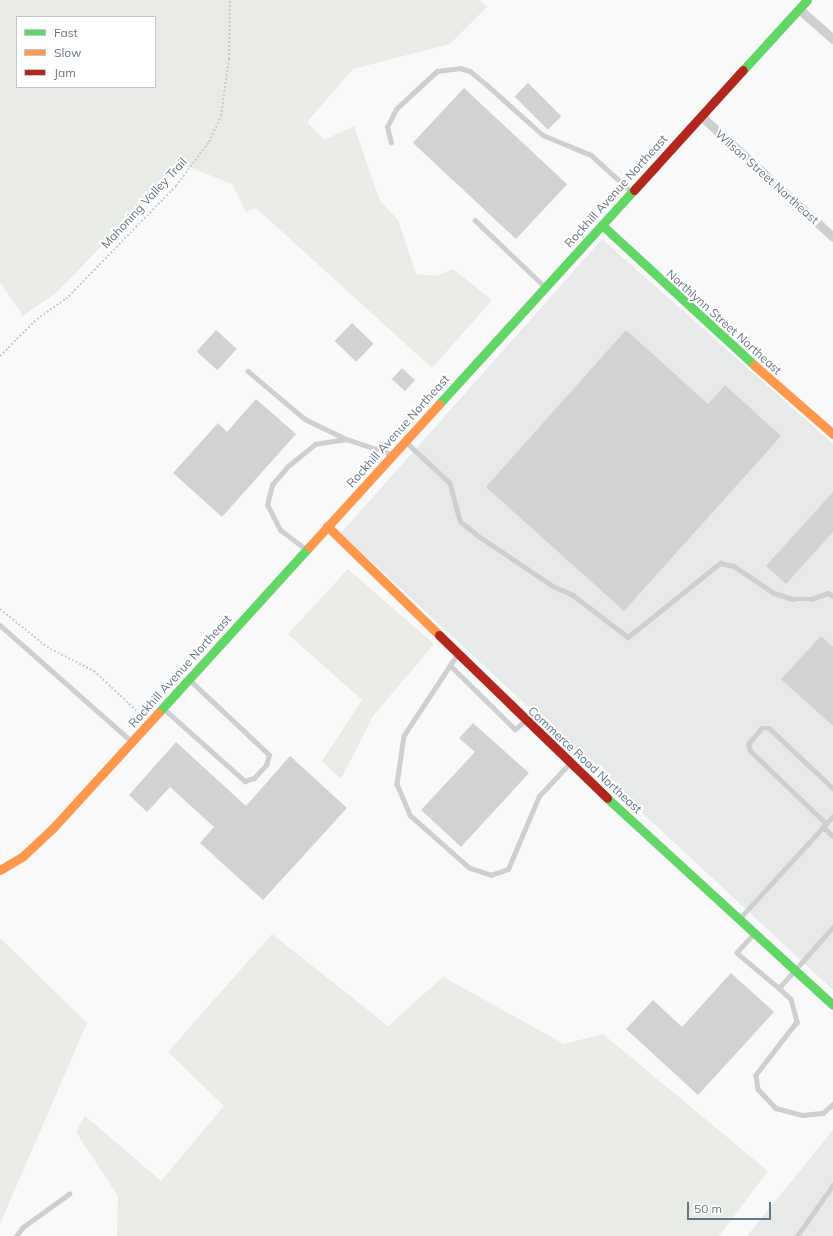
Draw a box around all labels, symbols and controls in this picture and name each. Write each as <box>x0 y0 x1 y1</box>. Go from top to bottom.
legend <box>16 16 156 88</box>
text: Fast <box>54 25 78 40</box>
text: Slow <box>54 45 82 60</box>
text: Jam <box>54 65 76 80</box>
street label: Wilson Street Northeast <box>712 127 822 227</box>
street label: Rockhill Avenue Northeast <box>562 132 670 250</box>
street label: Mahoning Valley Trail <box>98 155 190 251</box>
street label: Northlynn Street Northeast <box>663 266 785 378</box>
street label: Rockhill Avenue Northeast <box>344 372 452 490</box>
street label: Rockhill Avenue Northeast <box>126 612 234 730</box>
street label: Commerce Road Northeast <box>525 704 645 816</box>
scale bar <box>689 1194 773 1220</box>
text: 50 m <box>694 1201 722 1216</box>

